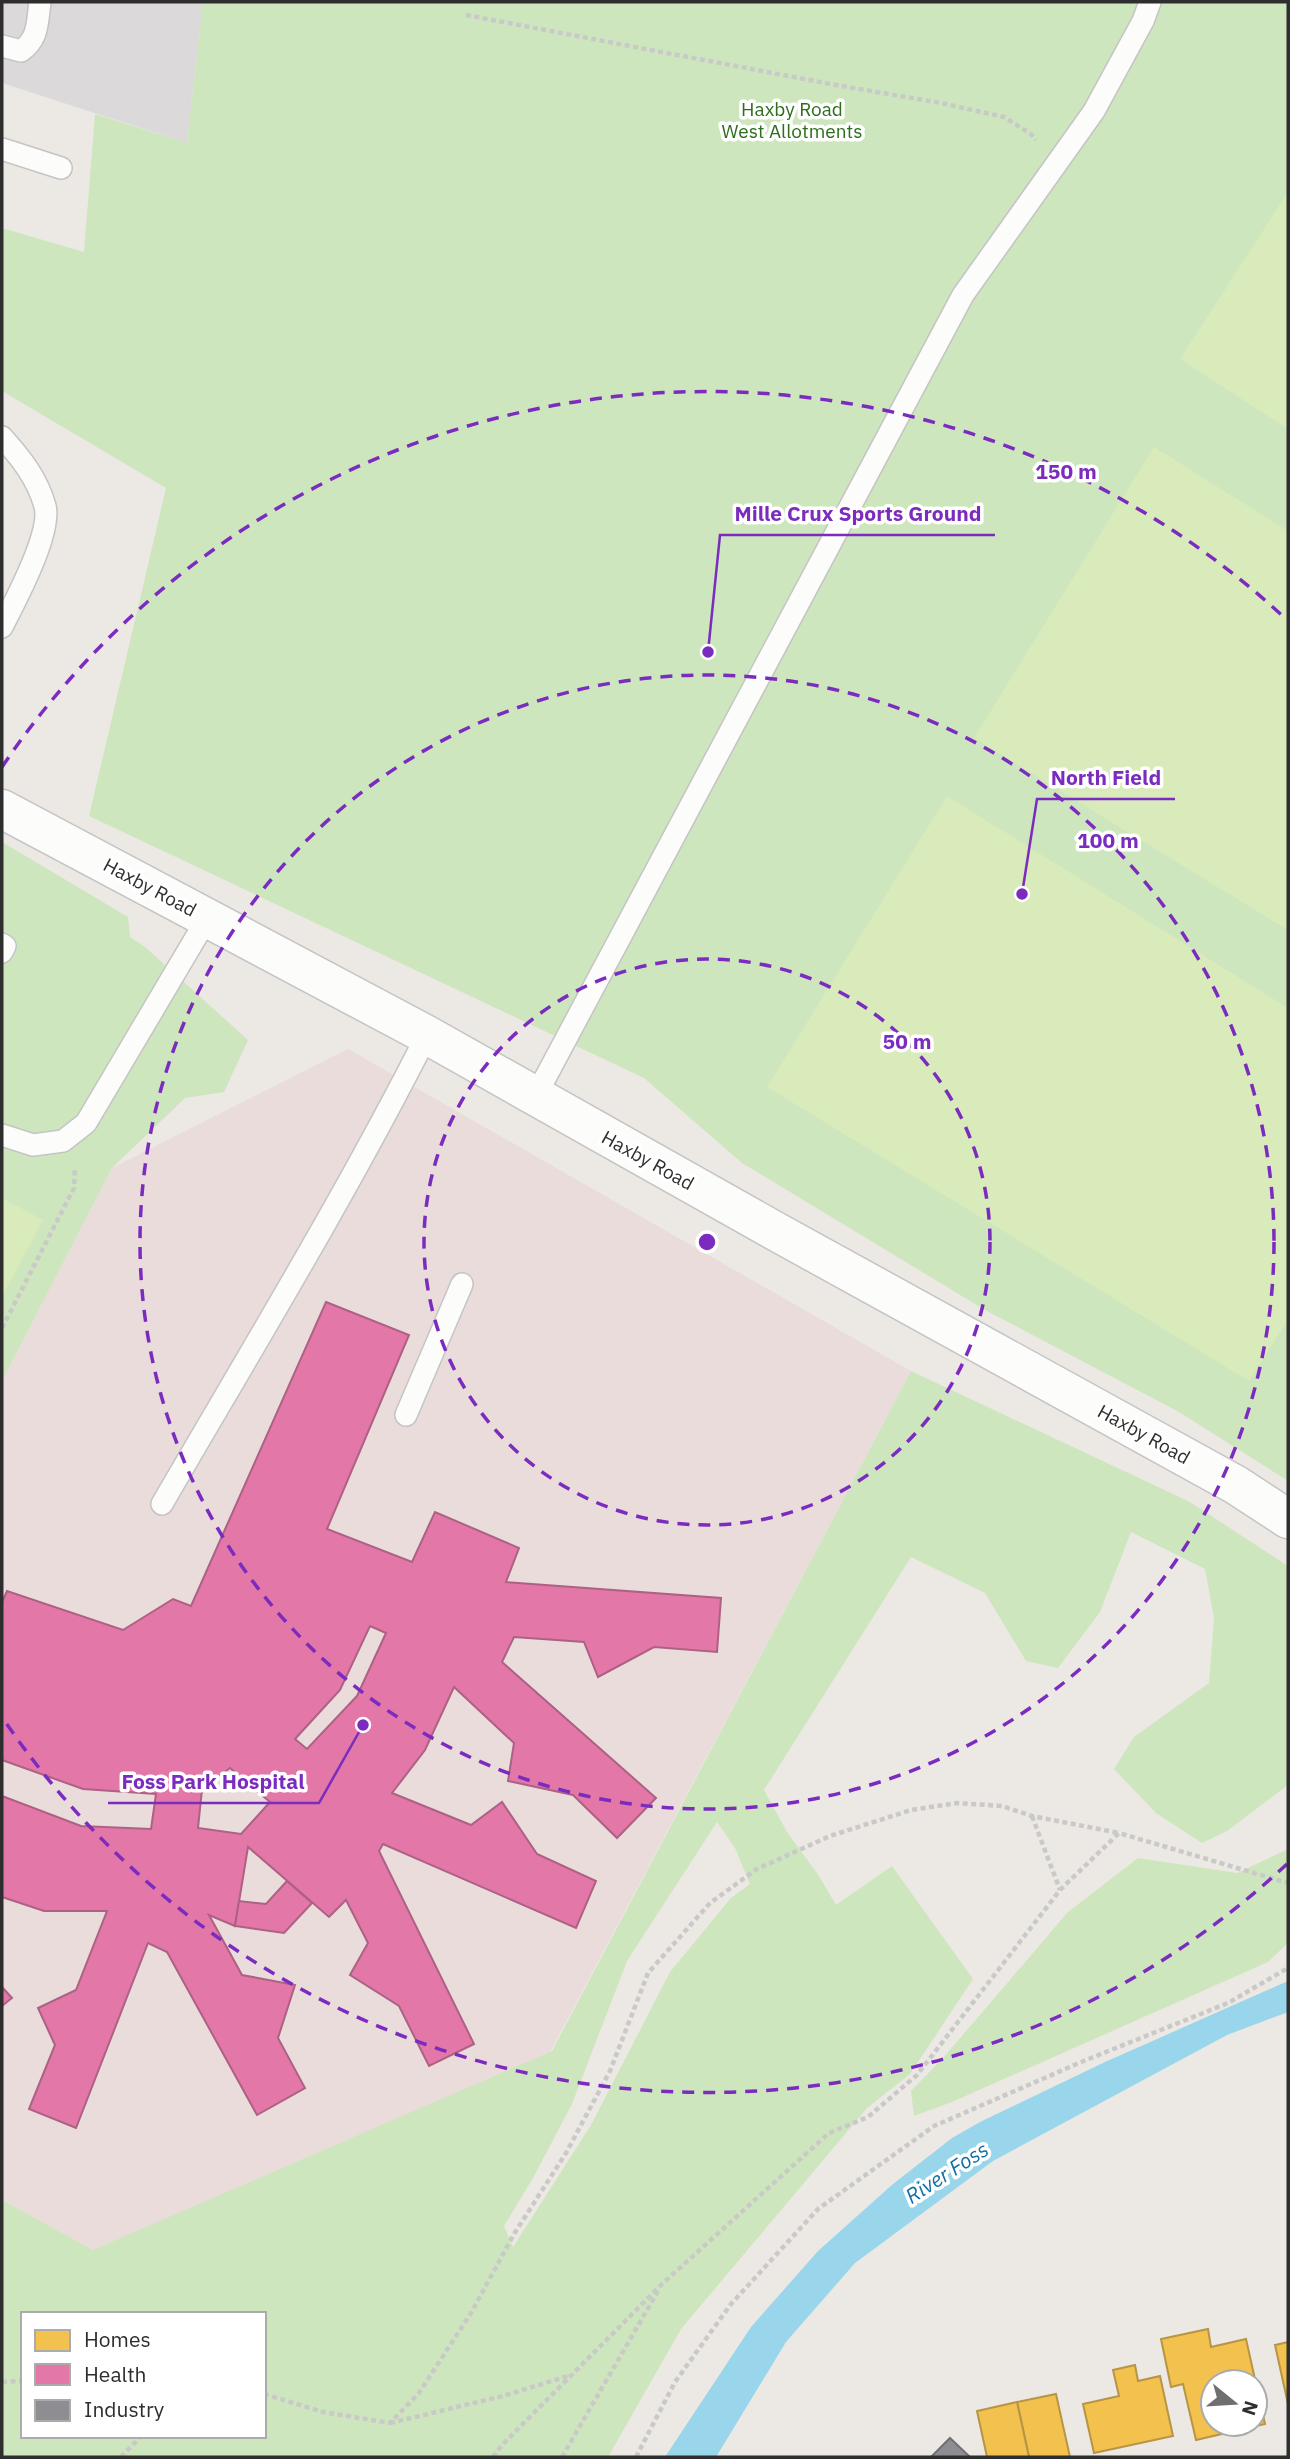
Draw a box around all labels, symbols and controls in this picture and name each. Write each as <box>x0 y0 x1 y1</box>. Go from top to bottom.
park label: Haxby Road West Allotments <box>722 97 862 143</box>
text: 150 m <box>1035 457 1097 485</box>
callout: Mille Crux Sports Ground <box>720 493 995 535</box>
text: Mille Crux Sports Ground <box>735 499 981 527</box>
callout: North Field <box>1037 757 1175 799</box>
text: North Field <box>1051 763 1161 791</box>
text: 100 m <box>1077 826 1139 854</box>
street label: Haxby Road <box>99 853 201 921</box>
text: 50 m <box>883 1027 931 1055</box>
street label: Haxby Road <box>598 1125 698 1195</box>
centre of rings <box>695 1230 719 1254</box>
street label: Haxby Road <box>1094 1399 1194 1469</box>
callout: Foss Park Hospital <box>108 1761 319 1803</box>
text: Foss Park Hospital <box>121 1767 305 1795</box>
water label: River Foss <box>899 2135 994 2209</box>
legend <box>21 2312 266 2438</box>
text: Homes <box>84 2325 151 2353</box>
text: Health <box>84 2360 147 2388</box>
north arrow <box>1199 2368 1269 2438</box>
text: Industry <box>84 2395 165 2423</box>
text: N <box>1237 2398 1264 2419</box>

